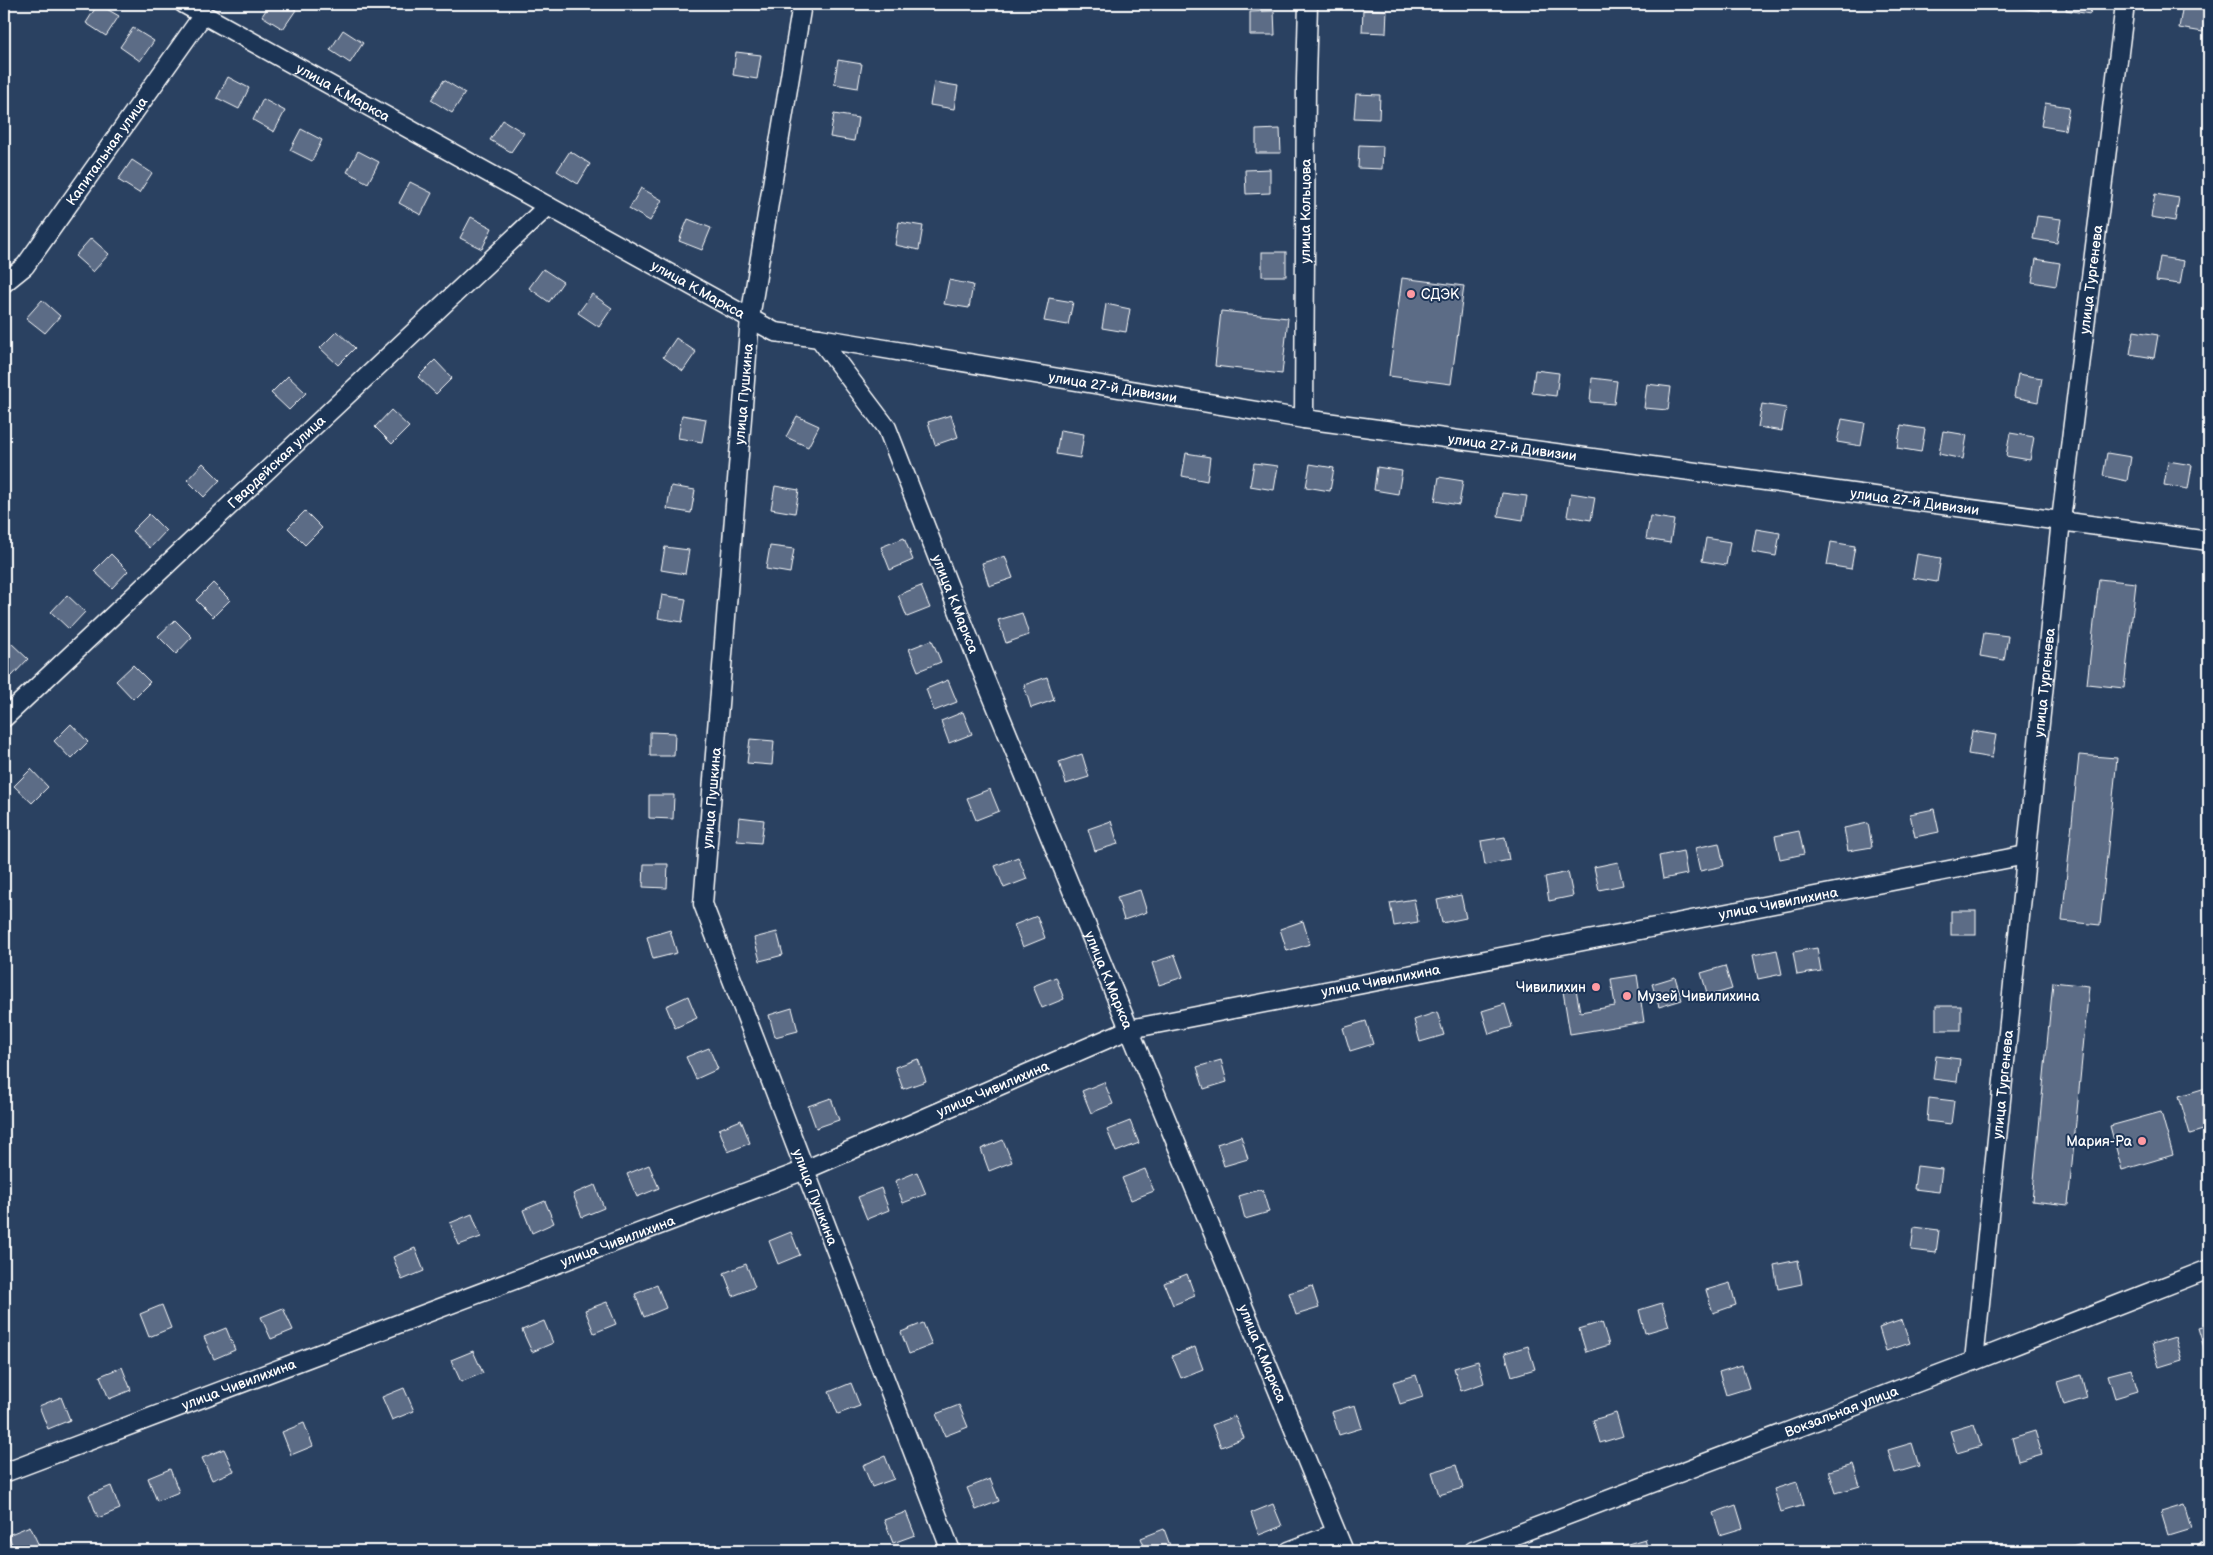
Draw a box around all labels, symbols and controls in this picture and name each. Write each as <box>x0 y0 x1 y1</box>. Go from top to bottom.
street label: улица К.Маркса <box>293 60 394 125</box>
street label: Капитальная улица <box>62 93 151 209</box>
street label: улица Кольцова <box>1296 158 1314 263</box>
street label: улица Тургенева <box>2076 223 2106 335</box>
street label: улица К.Маркса <box>648 257 749 322</box>
place label: СДЭК <box>1421 286 1460 303</box>
marker: СДЭК <box>1405 288 1417 300</box>
street label: улица Пушкина <box>731 342 757 445</box>
street label: улица 27-й Дивизии <box>1048 368 1178 406</box>
street label: Гвардейская улица <box>224 411 329 512</box>
street label: улица 27-й Дивизии <box>1447 430 1578 464</box>
street label: улица 27-й Дивизии <box>1849 484 1980 518</box>
street label: улица К.Маркса <box>929 552 983 656</box>
street label: улица Тургенева <box>2030 626 2058 738</box>
street label: улица Пушкина <box>699 746 725 849</box>
street label: улица Чивилихина <box>1717 883 1840 923</box>
street label: улица К.Маркса <box>1081 928 1137 1032</box>
street label: улица Чивилихина <box>1320 960 1442 1000</box>
place label: Чивилихин <box>1516 979 1586 996</box>
marker: Чивилихин <box>1590 981 1602 993</box>
place label: Музей Чивилихина <box>1637 988 1761 1005</box>
marker: Музей Чивилихина <box>1621 990 1633 1002</box>
street label: улица Тургенева <box>1989 1028 2017 1140</box>
street label: улица Чивилихина <box>934 1056 1052 1120</box>
place label: Мария-Ра <box>2066 1133 2133 1150</box>
marker: Мария-Ра <box>2136 1135 2148 1147</box>
street label: улица Пушкина <box>789 1146 842 1248</box>
street label: улица Чивилихина <box>558 1211 678 1270</box>
street label: улица К.Маркса <box>1235 1302 1291 1406</box>
street label: улица Чивилихина <box>179 1355 299 1414</box>
street label: Вокзальная улица <box>1782 1382 1901 1441</box>

